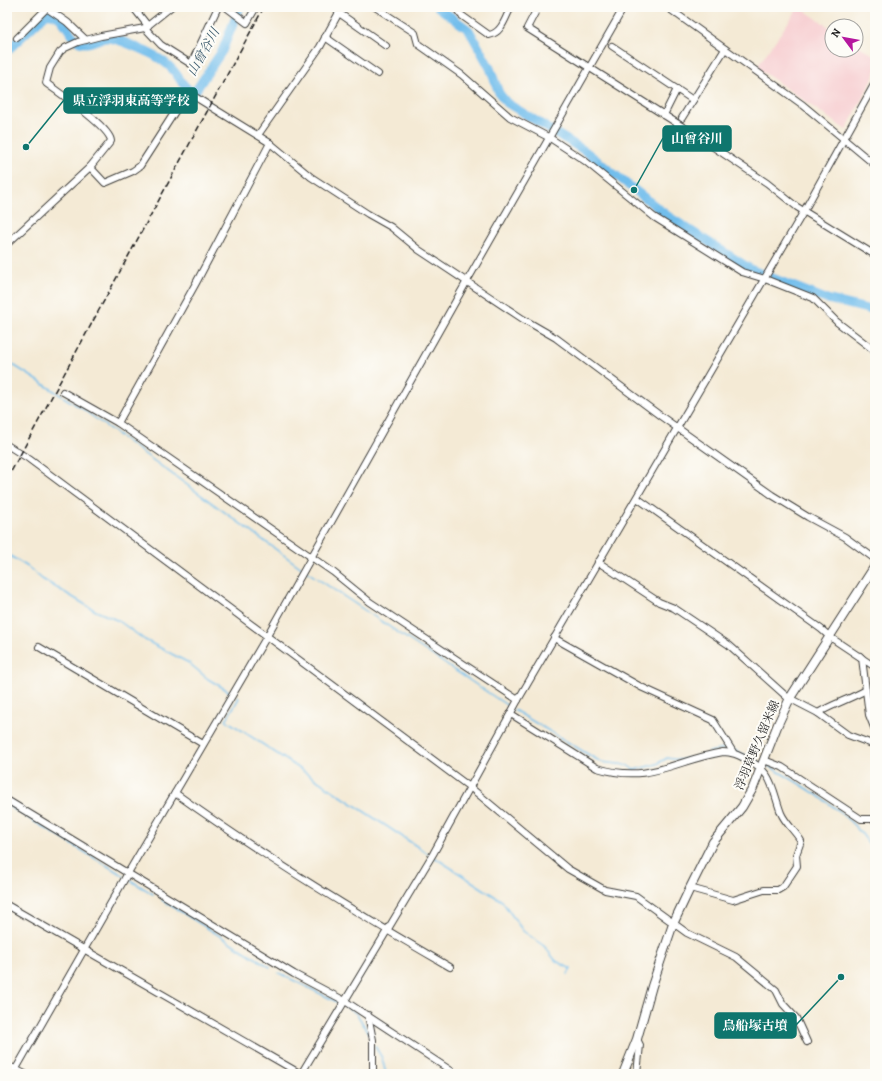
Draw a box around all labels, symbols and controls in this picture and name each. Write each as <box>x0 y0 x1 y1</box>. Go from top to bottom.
north arrow <box>824 18 864 58</box>
water label: 山曾谷川 <box>183 23 224 79</box>
text: N <box>827 26 844 40</box>
callout: 県立浮羽東高等学校 <box>64 88 197 113</box>
text: 県立浮羽東高等学校 <box>72 92 190 109</box>
callout: 山曾谷川 <box>663 126 731 151</box>
text: 山曾谷川 <box>671 130 723 147</box>
street label: 浮羽草野久留米線 <box>731 698 783 792</box>
callout: 鳥船塚古墳 <box>715 1013 796 1038</box>
text: 鳥船塚古墳 <box>722 1017 788 1034</box>

